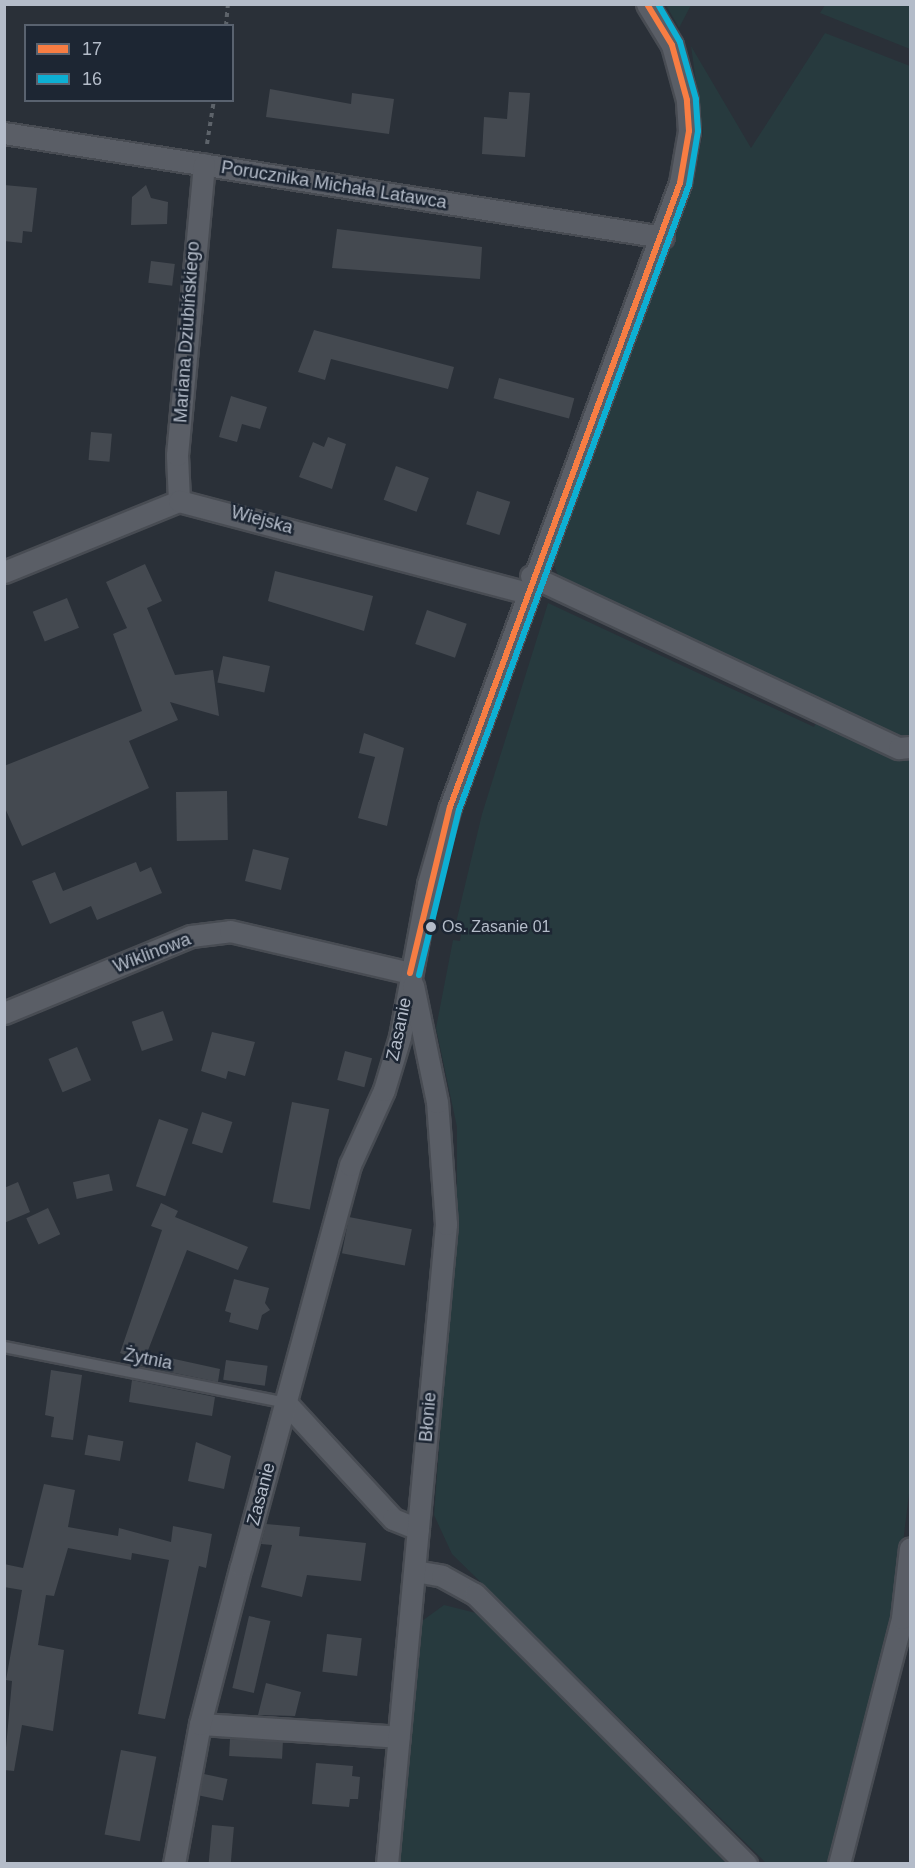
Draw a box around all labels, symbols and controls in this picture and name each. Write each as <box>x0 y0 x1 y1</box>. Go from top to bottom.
legend <box>24 24 234 102</box>
text: 17 <box>82 39 102 59</box>
text: 16 <box>82 69 102 89</box>
street label: Porucznika Michała Latawca <box>220 156 448 214</box>
street label: Mariana Dziubińskiego <box>170 240 204 424</box>
street label: Wiejska <box>229 501 295 539</box>
place label: Os. Zasanie 01 <box>442 917 550 937</box>
marker: Os. Zasanie 01 <box>425 921 437 933</box>
street label: Wiklinowa <box>110 928 194 978</box>
street label: Zasanie <box>382 995 416 1063</box>
street label: Żytnia <box>122 1344 174 1374</box>
street label: Błonie <box>415 1391 441 1443</box>
street label: Zasanie <box>242 1460 280 1528</box>

